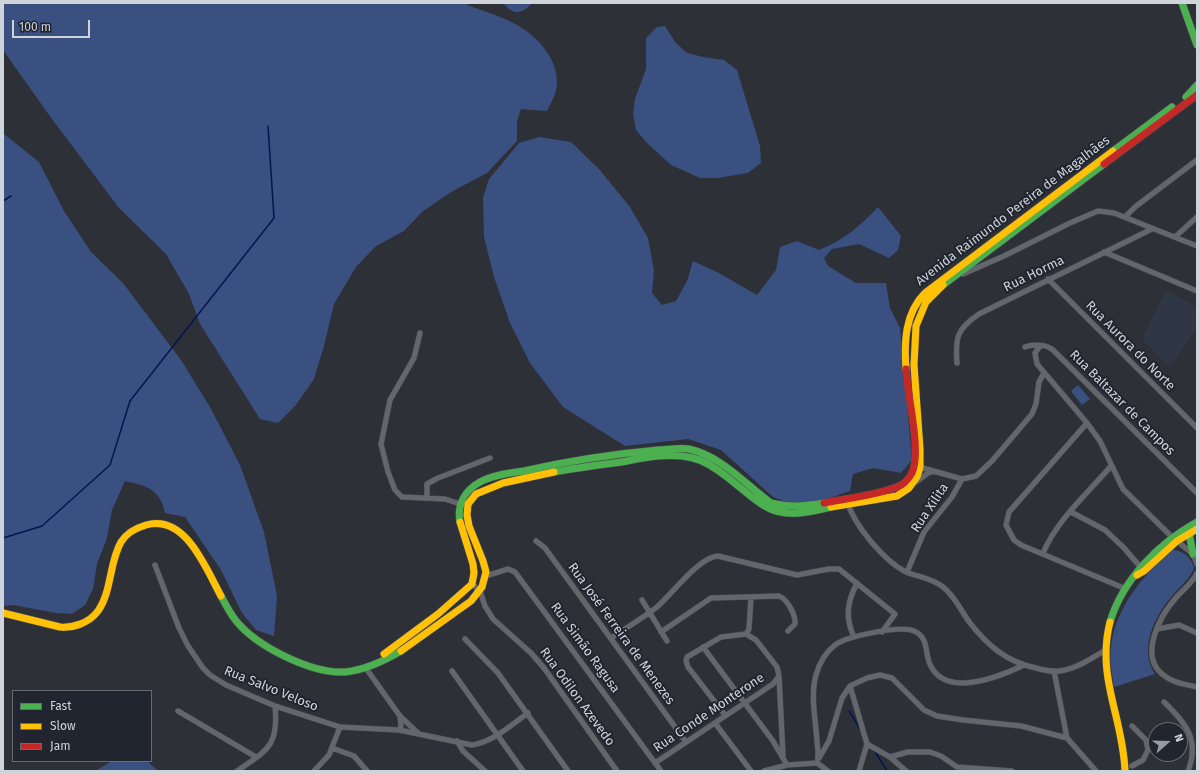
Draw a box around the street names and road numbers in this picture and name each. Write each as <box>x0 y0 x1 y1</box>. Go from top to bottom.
street label: Avenida Raimundo Pereira de Magalhães <box>913 133 1113 289</box>
street label: Rua Horma <box>1001 253 1067 295</box>
street label: Rua Aurora do Norte <box>1082 298 1178 394</box>
street label: Rua Baltazar de Campos <box>1066 347 1178 459</box>
street label: Rua Xilita <box>908 481 952 535</box>
street label: Rua José Ferreira de Menezes <box>564 560 678 708</box>
street label: Rua Simão Ragusa <box>547 600 623 696</box>
street label: Rua Odilon Azevedo <box>536 645 618 749</box>
street label: Rua Salvo Veloso <box>222 663 320 715</box>
street label: Rua Conde Monterone <box>651 670 767 756</box>

